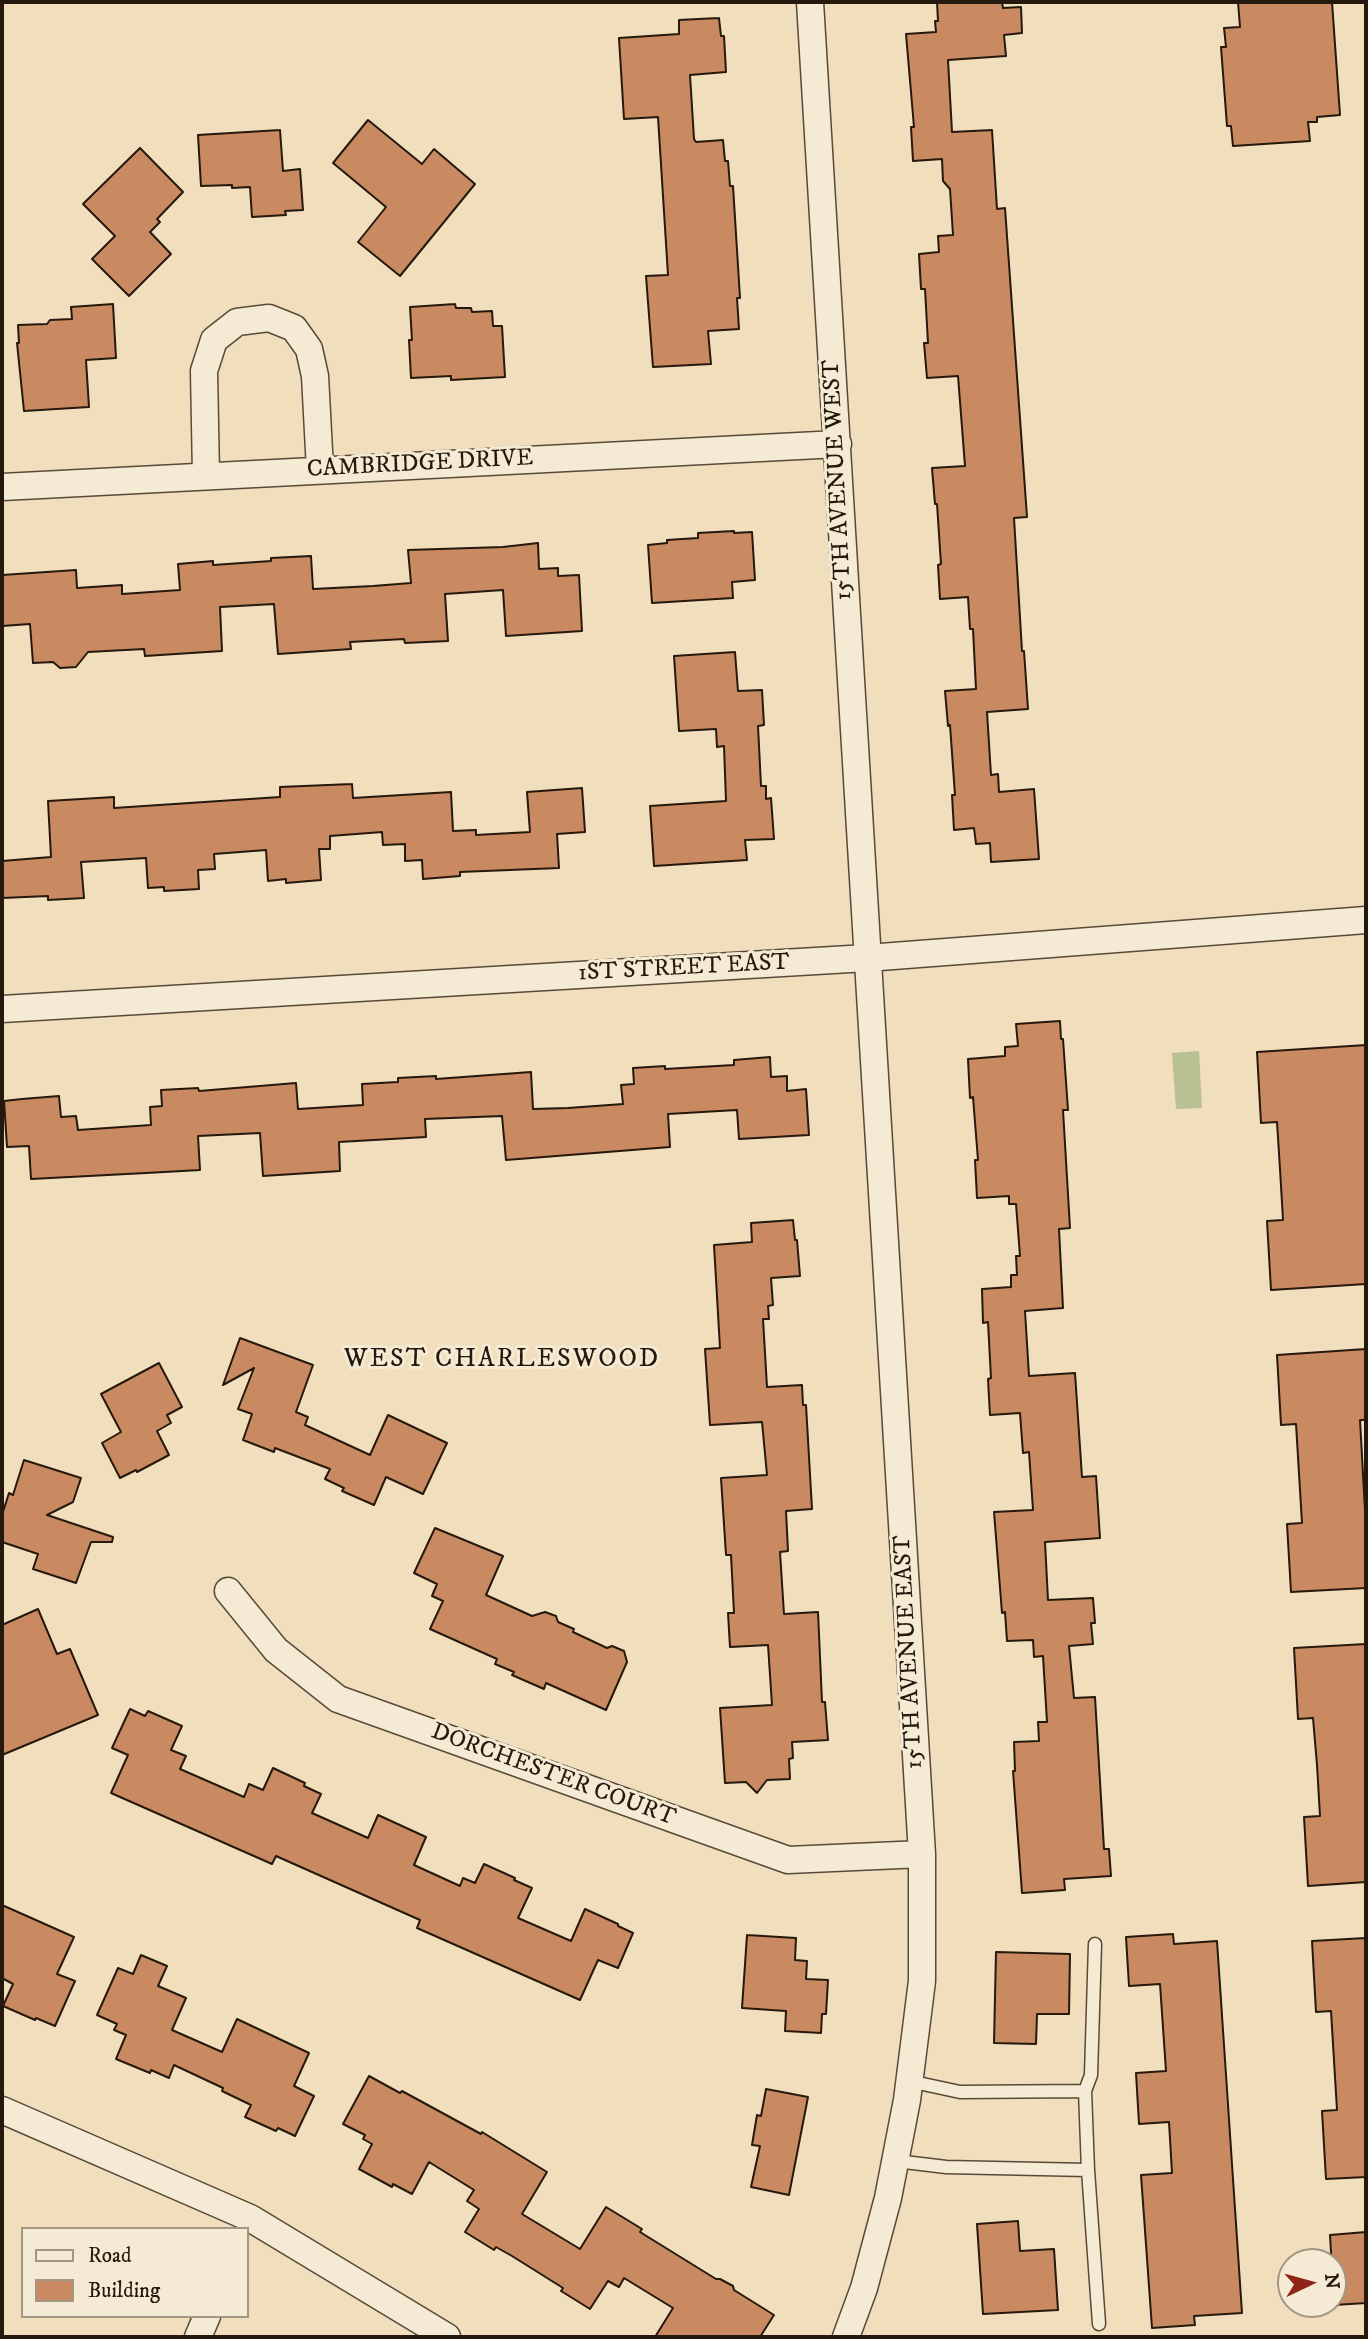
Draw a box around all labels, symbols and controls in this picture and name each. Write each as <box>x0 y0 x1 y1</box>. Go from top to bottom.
street label: 15TH AVENUE WEST <box>818 359 860 601</box>
street label: CAMBRIDGE DRIVE <box>306 445 534 485</box>
street label: 1ST STREET EAST <box>577 949 791 989</box>
district label: WEST CHARLESWOOD <box>346 1345 658 1377</box>
street label: 15TH AVENUE EAST <box>889 1534 931 1770</box>
street label: DORCHESTER COURT <box>427 1718 679 1834</box>
legend <box>21 2227 248 2318</box>
text: Road <box>88 2243 132 2269</box>
north arrow <box>1277 2248 1347 2318</box>
text: N <box>1319 2273 1344 2290</box>
text: Building <box>88 2278 160 2304</box>

